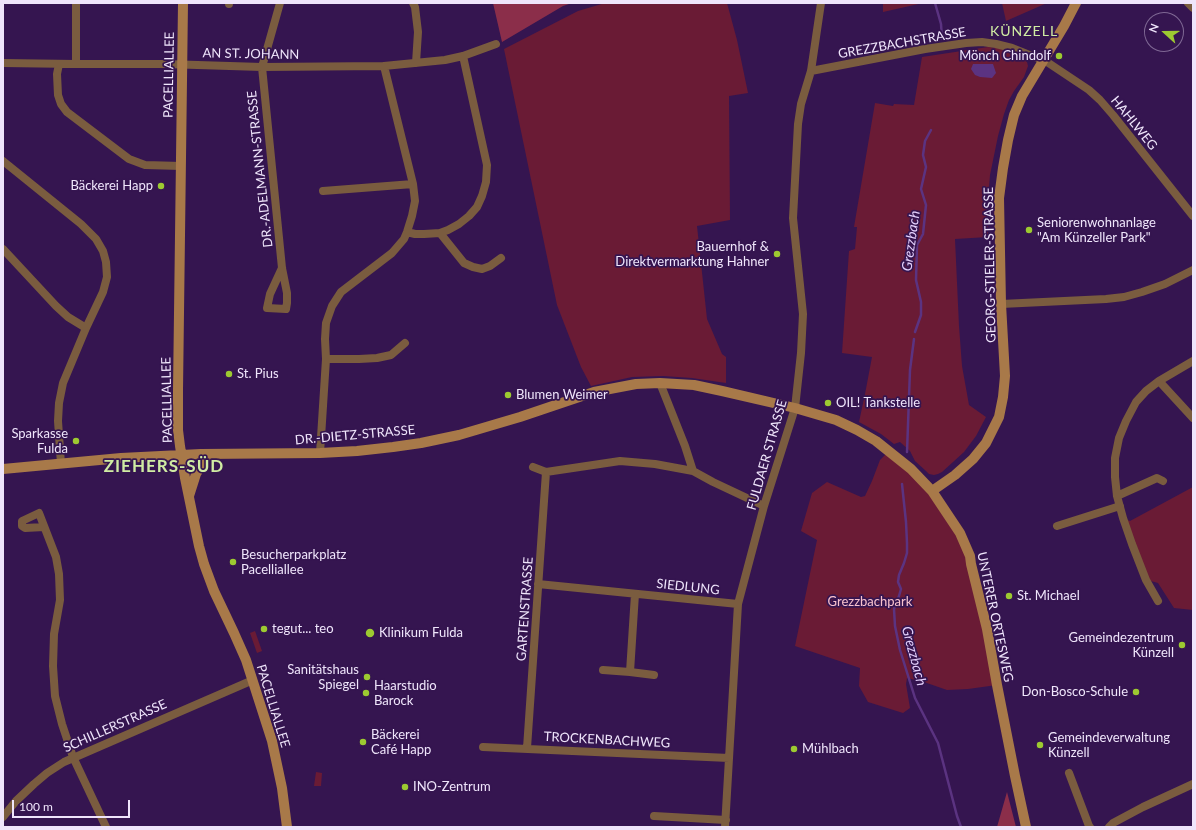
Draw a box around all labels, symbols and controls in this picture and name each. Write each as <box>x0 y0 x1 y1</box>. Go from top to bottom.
north arrow <box>1144 12 1184 52</box>
text: N <box>1146 22 1161 34</box>
district label: KÜNZELL <box>990 23 1058 39</box>
street label: GREZZBACHSTRASSE <box>837 24 967 62</box>
street label: PACELLIALLEE <box>160 32 178 118</box>
street label: AN ST. JOHANN <box>203 45 299 63</box>
place label: Mönch Chindolf <box>959 48 1051 64</box>
marker: Mönch Chindolf <box>1054 51 1064 61</box>
street label: DR.-ADELMANN-STRASSE <box>244 90 276 248</box>
street label: HAHLWEG <box>1108 93 1160 153</box>
place label: Bäckerei Happ <box>70 178 153 194</box>
marker: Bäckerei Happ <box>156 181 166 191</box>
street label: GEORG-STIELER-STRASSE <box>981 187 999 343</box>
water label: Grezzbach <box>898 210 924 272</box>
place label: Seniorenwohnanlage "Am Künzeller Park" <box>1037 215 1156 246</box>
marker: Seniorenwohnanlage "Am Künzeller Park" <box>1024 225 1034 235</box>
place label: Bauernhof & Direktvermarktung Hahner <box>615 239 769 270</box>
marker: Bauernhof & Direktvermarktung Hahner <box>772 249 782 259</box>
street label: PACELLIALLEE <box>158 357 176 443</box>
place label: St. Pius <box>237 366 279 382</box>
marker: St. Pius <box>224 369 234 379</box>
place label: Blumen Weimer <box>516 387 608 403</box>
marker: Blumen Weimer <box>503 390 513 400</box>
place label: OIL! Tankstelle <box>836 395 920 411</box>
street label: FULDAER STRASSE <box>744 398 790 512</box>
marker: OIL! Tankstelle <box>823 398 833 408</box>
street label: DR.-DIETZ-STRASSE <box>294 422 416 448</box>
place label: Sparkasse Fulda <box>11 426 68 457</box>
marker: Sparkasse Fulda <box>71 436 81 446</box>
district label: ZIEHERS-SÜD <box>104 457 224 477</box>
place label: Besucherparkplatz Pacelliallee <box>241 547 346 578</box>
street label: UNTERER ORTESWEG <box>974 551 1016 683</box>
street label: GARTENSTRASSE <box>514 556 536 662</box>
marker: Besucherparkplatz Pacelliallee <box>228 557 238 567</box>
street label: SIEDLUNG <box>656 576 720 598</box>
place label: St. Michael <box>1017 588 1080 604</box>
marker: St. Michael <box>1004 591 1014 601</box>
park label: Grezzbachpark <box>828 594 912 610</box>
place label: tegut... teo <box>272 621 334 637</box>
marker: tegut... teo <box>259 624 269 634</box>
water label: Grezzbach <box>898 624 930 688</box>
place label: Klinikum Fulda <box>379 625 463 641</box>
marker: Klinikum Fulda <box>364 627 376 639</box>
place label: Gemeindezentrum Künzell <box>1069 630 1174 661</box>
marker: Gemeindezentrum Künzell <box>1177 640 1187 650</box>
place label: Sanitätshaus Spiegel <box>287 662 359 693</box>
street label: PACELLIALLEE <box>253 663 293 749</box>
marker: Sanitätshaus Spiegel <box>362 672 372 682</box>
place label: Haarstudio Barock <box>374 678 437 709</box>
place label: Don-Bosco-Schule <box>1021 684 1128 700</box>
marker: Don-Bosco-Schule <box>1131 687 1141 697</box>
marker: Haarstudio Barock <box>361 688 371 698</box>
street label: SCHILLERSTRASSE <box>61 696 169 756</box>
place label: Bäckerei Café Happ <box>371 727 431 758</box>
street label: TROCKENBACHWEG <box>543 729 671 751</box>
place label: Gemeindeverwaltung Künzell <box>1048 730 1170 761</box>
marker: Bäckerei Café Happ <box>358 737 368 747</box>
marker: Gemeindeverwaltung Künzell <box>1035 740 1045 750</box>
place label: Mühlbach <box>802 741 859 757</box>
marker: Mühlbach <box>789 744 799 754</box>
place label: INO-Zentrum <box>413 779 491 795</box>
marker: INO-Zentrum <box>400 782 410 792</box>
scale bar <box>14 792 132 818</box>
text: 100 m <box>19 799 53 814</box>

